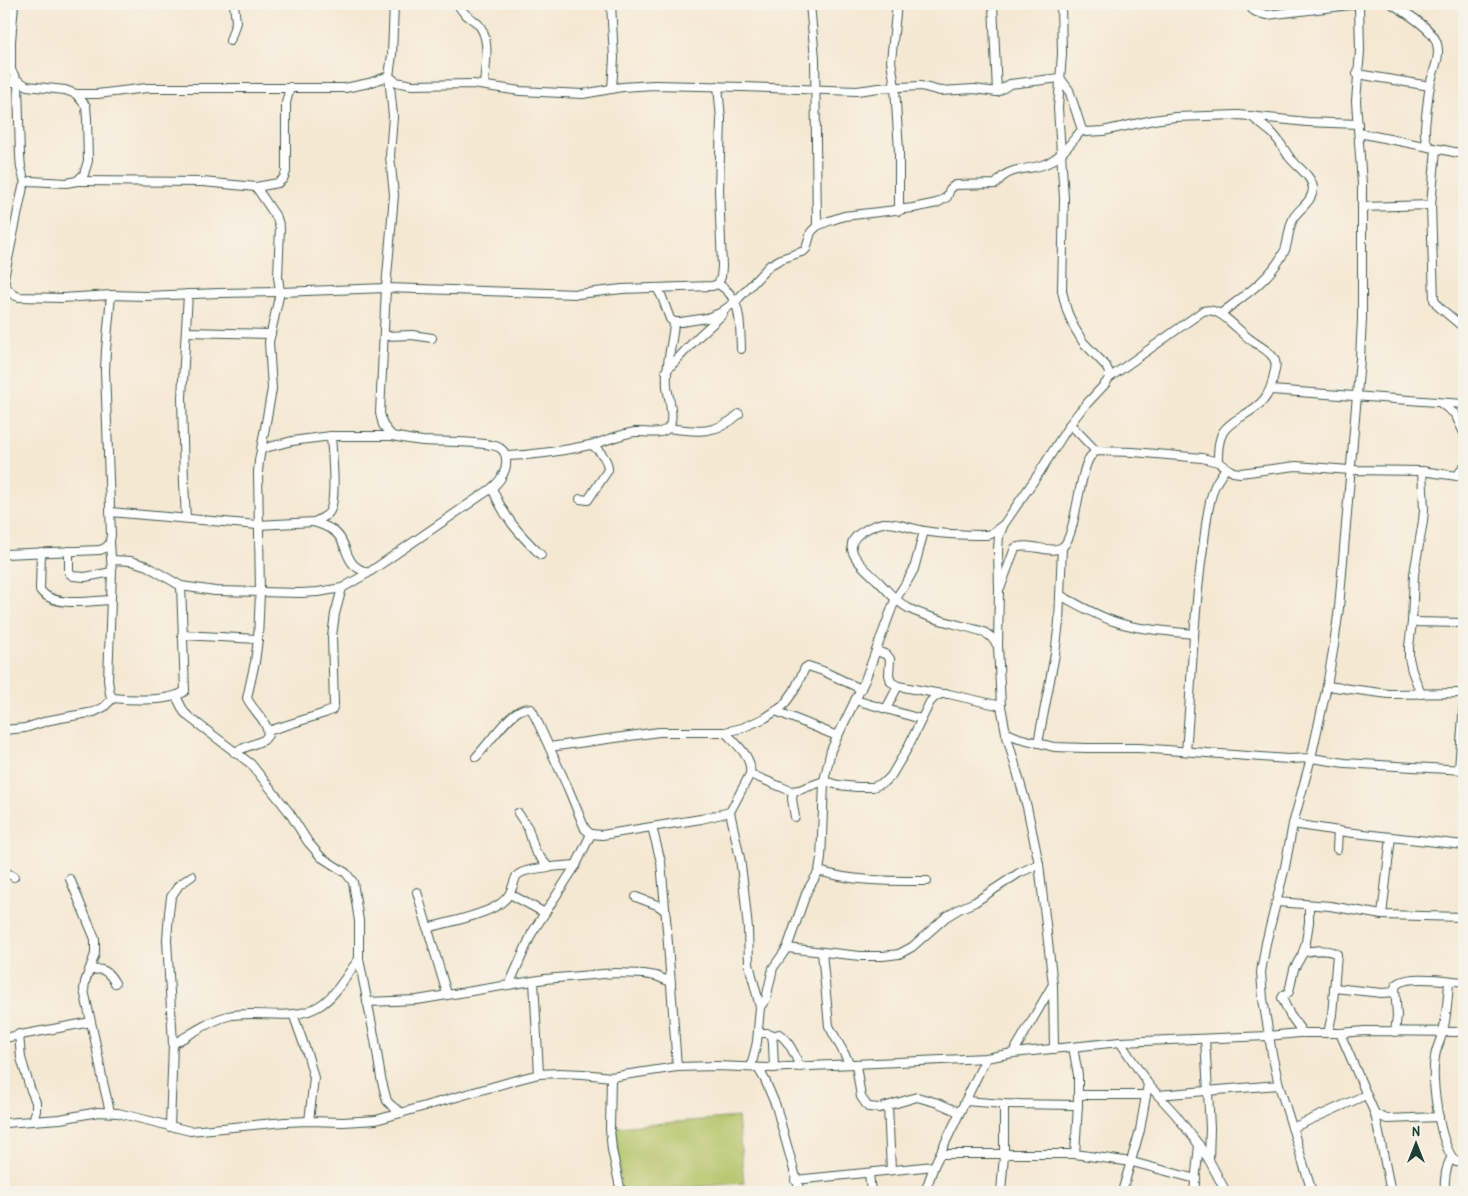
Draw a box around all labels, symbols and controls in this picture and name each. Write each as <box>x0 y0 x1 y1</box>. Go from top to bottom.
north arrow <box>1390 1118 1440 1168</box>
text: N <box>1412 1121 1420 1140</box>

